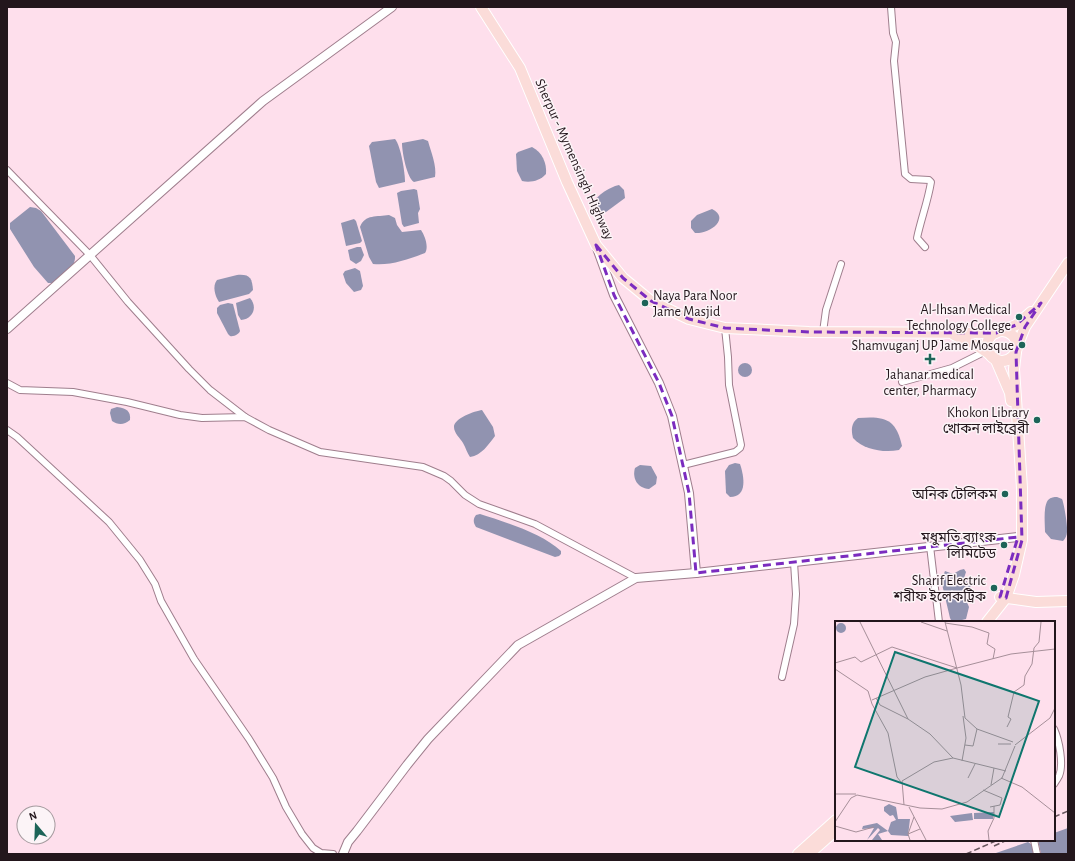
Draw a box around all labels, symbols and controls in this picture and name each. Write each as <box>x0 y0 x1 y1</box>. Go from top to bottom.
street label: Sherpur - Mymensingh Highway <box>532 77 616 242</box>
place label: Naya Para Noor Jame Masjid <box>653 289 737 319</box>
marker: Naya Para Noor Jame Masjid <box>640 298 650 308</box>
place label: Al-Ihsan Medical Technology College <box>906 303 1011 333</box>
marker: Al-Ihsan Medical Technology College <box>1014 312 1024 322</box>
place label: Shamvuganj UP Jame Mosque <box>851 339 1014 353</box>
marker: Shamvuganj UP Jame Mosque <box>1017 340 1027 350</box>
marker: Jahanar medical center, Pharmacy <box>925 354 935 364</box>
place label: Jahanar medical center, Pharmacy <box>883 368 977 398</box>
place label: Khokon Library খোকন লাইব্রেরী <box>943 406 1029 436</box>
marker: Khokon Library খোকন লাইব্রেরী <box>1032 415 1042 425</box>
place label: অনিক টেলিকম <box>911 486 997 502</box>
marker: অনিক টেলিকম <box>1000 489 1010 499</box>
place label: মধুমতি ব্যাংক লিমিটেড <box>920 529 997 561</box>
marker: মধুমতি ব্যাংক লিমিটেড <box>999 540 1009 550</box>
place label: Sharif Electric শরীফ ইলেকট্রিক <box>893 574 987 604</box>
marker: Sharif Electric শরীফ ইলেকট্রিক <box>989 583 999 593</box>
inset map <box>835 621 1055 841</box>
north arrow <box>16 805 56 845</box>
text: N <box>27 810 38 822</box>

